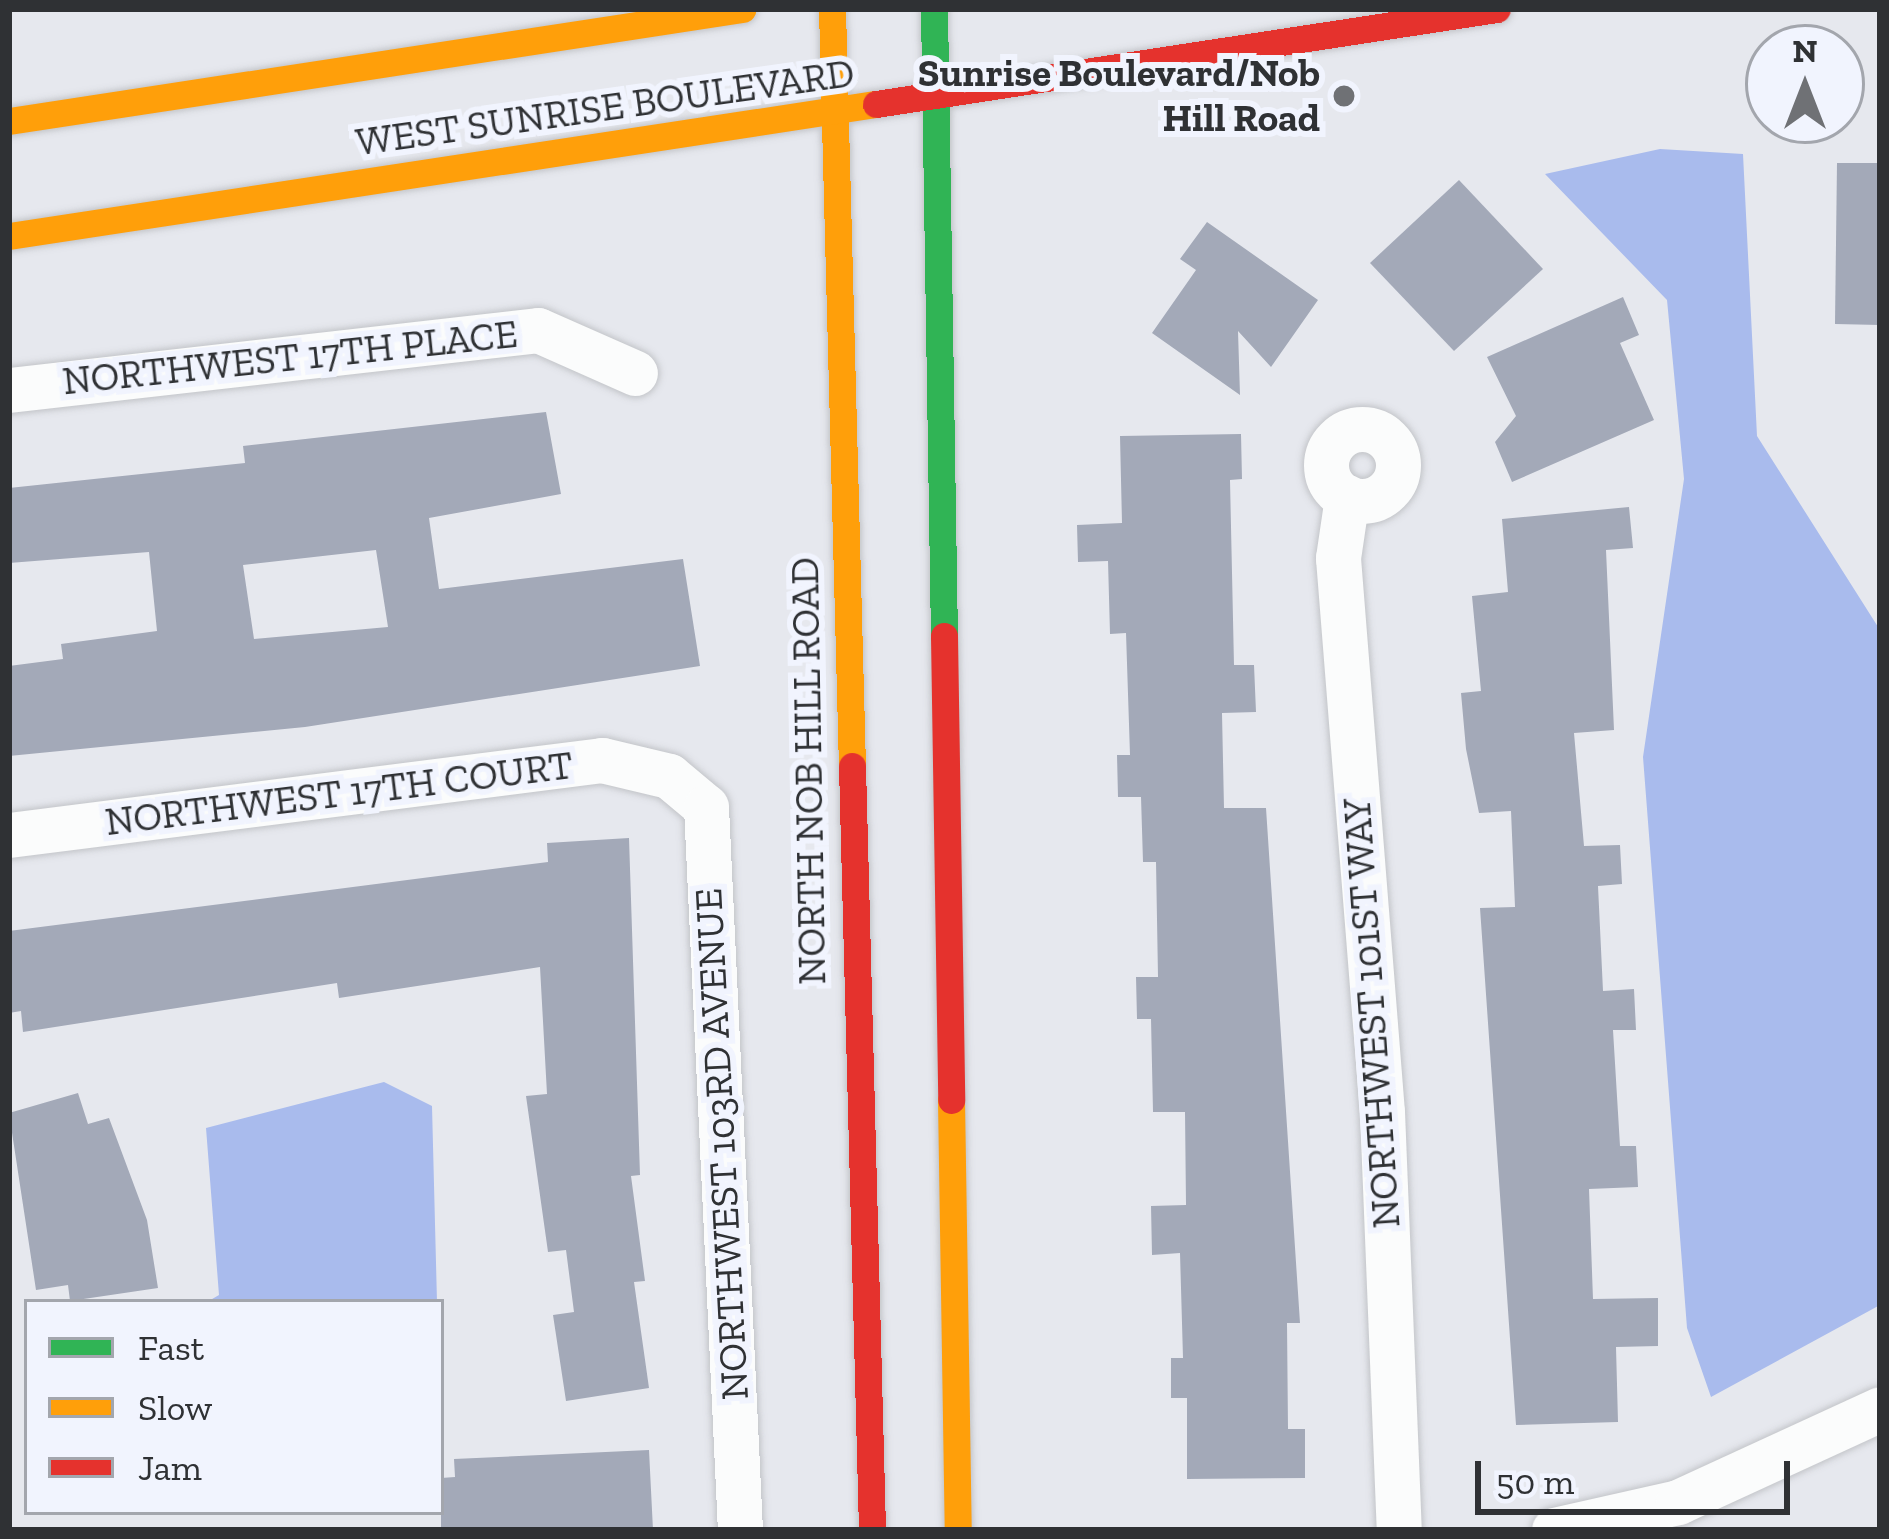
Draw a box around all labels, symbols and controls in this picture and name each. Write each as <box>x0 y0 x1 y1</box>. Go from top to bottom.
north arrow <box>1745 24 1865 144</box>
text: N <box>1792 31 1818 70</box>
street label: WEST SUNRISE BOULEVARD <box>353 50 857 166</box>
place label: Sunrise Boulevard/Nob Hill Road <box>918 51 1320 142</box>
marker: Sunrise Boulevard/Nob Hill Road <box>1331 83 1357 109</box>
street label: NORTHWEST 17TH PLACE <box>60 311 520 405</box>
street label: NORTH NOB HILL ROAD <box>782 556 836 986</box>
street label: NORTHWEST 17TH COURT <box>102 742 576 846</box>
street label: NORTHWEST 101ST WAY <box>1334 795 1410 1231</box>
street label: NORTHWEST 103RD AVENUE <box>685 886 759 1402</box>
legend <box>24 1299 444 1515</box>
text: Fast <box>138 1326 204 1369</box>
text: Slow <box>138 1386 212 1429</box>
scale bar <box>1481 1437 1796 1511</box>
text: Jam <box>138 1446 202 1489</box>
text: 50 m <box>1496 1460 1574 1503</box>

